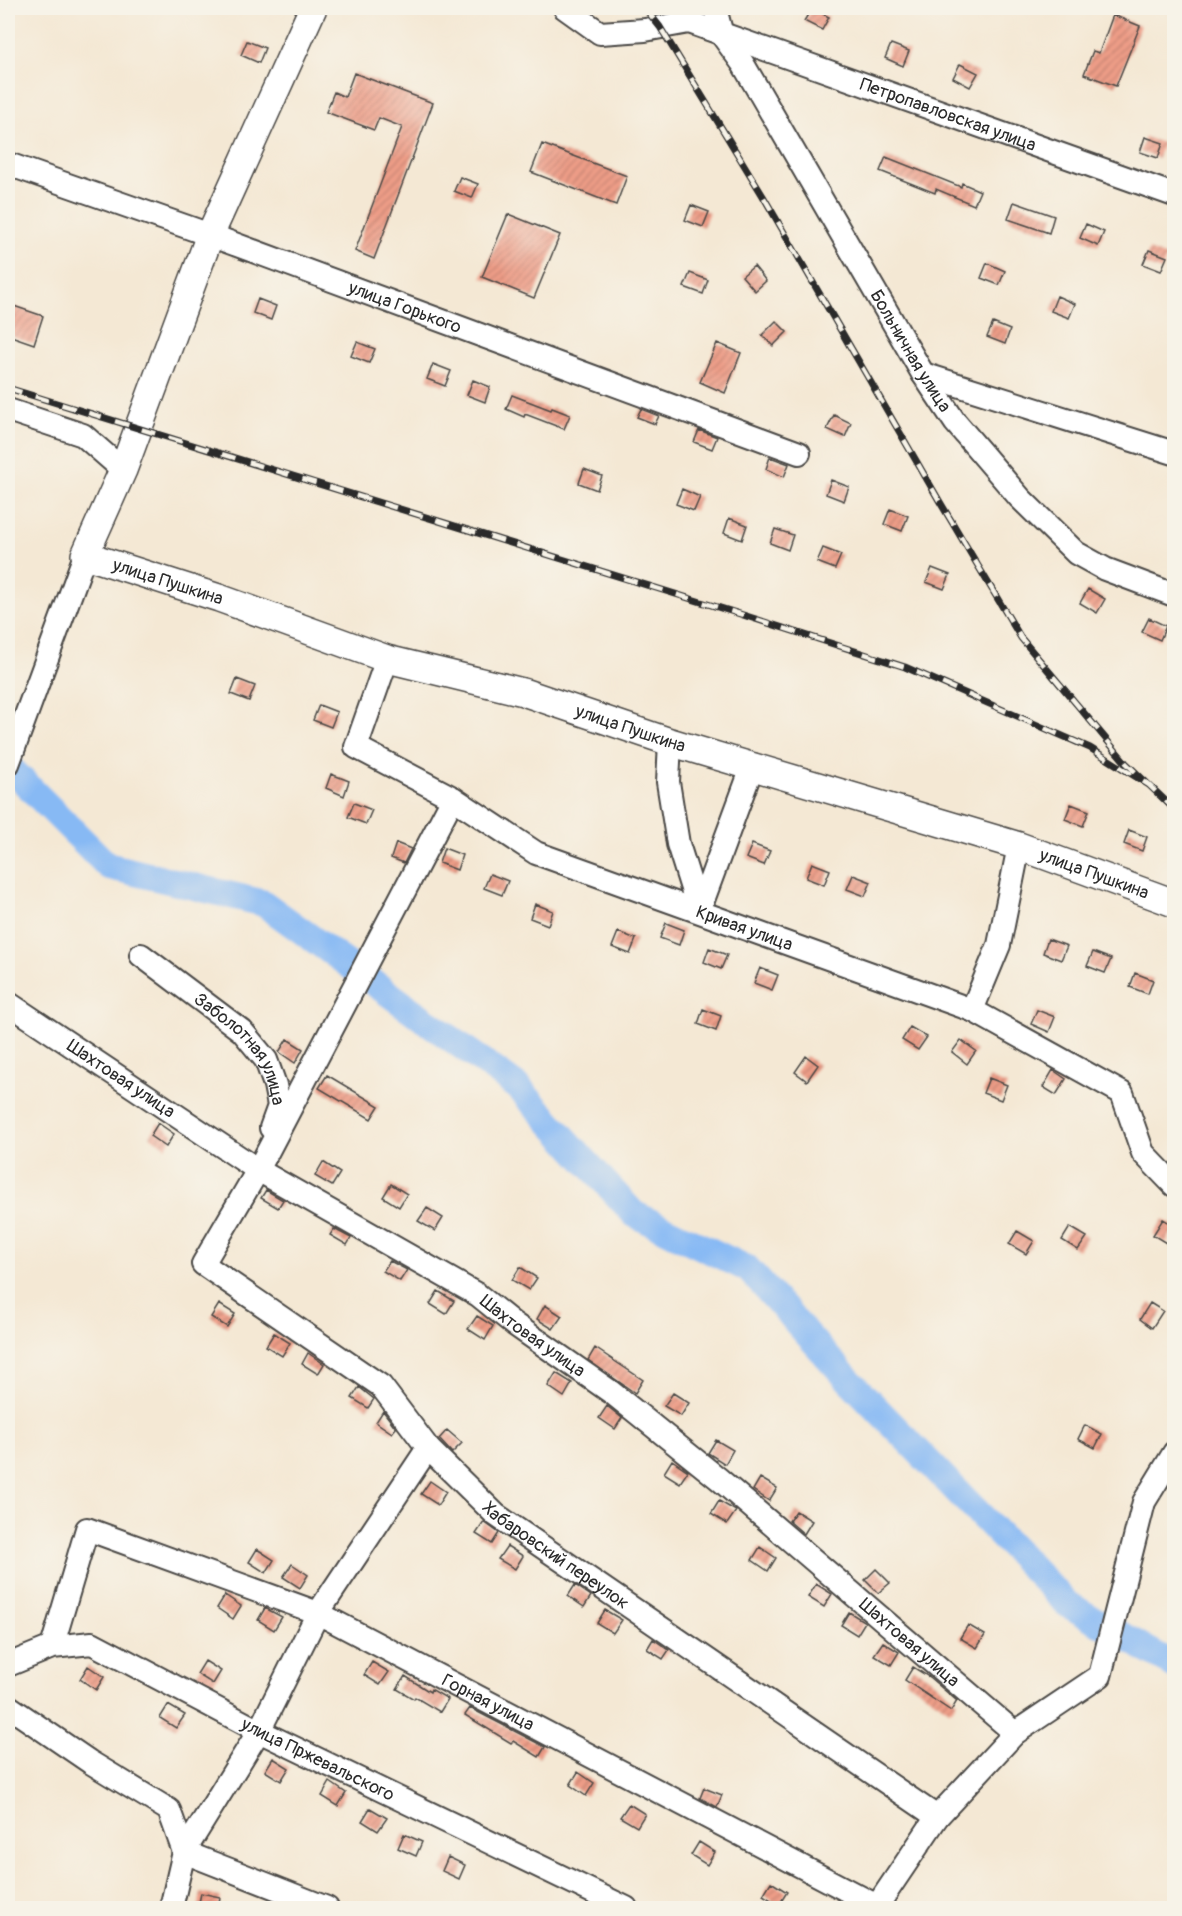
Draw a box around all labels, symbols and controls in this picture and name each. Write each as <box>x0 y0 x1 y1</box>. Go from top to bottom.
street label: Петропавловская улица <box>857 73 1039 157</box>
street label: улица Горького <box>344 276 465 339</box>
street label: Больничная улица <box>865 286 956 417</box>
street label: улица Пушкина <box>109 553 226 611</box>
street label: улица Пушкина <box>571 699 688 758</box>
street label: улица Пушкина <box>1035 843 1152 905</box>
street label: Кривая улица <box>693 901 796 957</box>
street label: Заболотная улица <box>189 988 290 1107</box>
street label: Шахтовая улица <box>62 1035 179 1123</box>
street label: Шахтовая улица <box>475 1290 590 1382</box>
street label: Хабаровский переулок <box>477 1497 633 1615</box>
street label: Шахтовая улица <box>854 1593 964 1692</box>
street label: Горная улица <box>438 1669 538 1736</box>
street label: улица Пржевальского <box>236 1712 398 1807</box>

